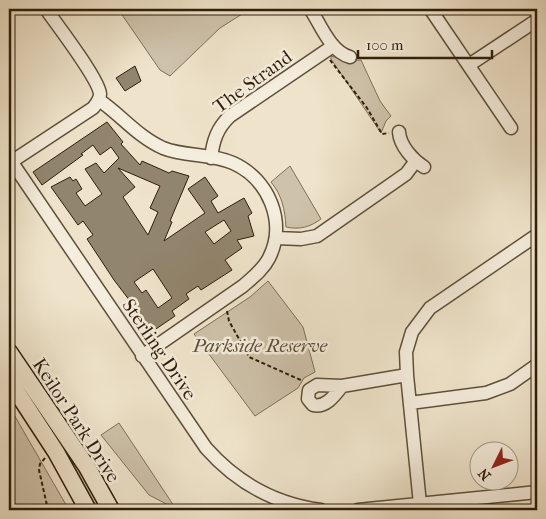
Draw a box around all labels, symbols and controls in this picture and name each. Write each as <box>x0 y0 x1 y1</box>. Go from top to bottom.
scale bar <box>358 28 492 60</box>
text: 100 m <box>366 36 404 54</box>
street label: The Strand <box>209 45 297 118</box>
street label: Sterling Drive <box>117 295 201 404</box>
park label: Parkside Reserve <box>192 335 329 357</box>
street label: Keilor Park Drive <box>28 354 124 487</box>
north arrow <box>468 442 518 492</box>
text: N <box>475 464 495 484</box>

